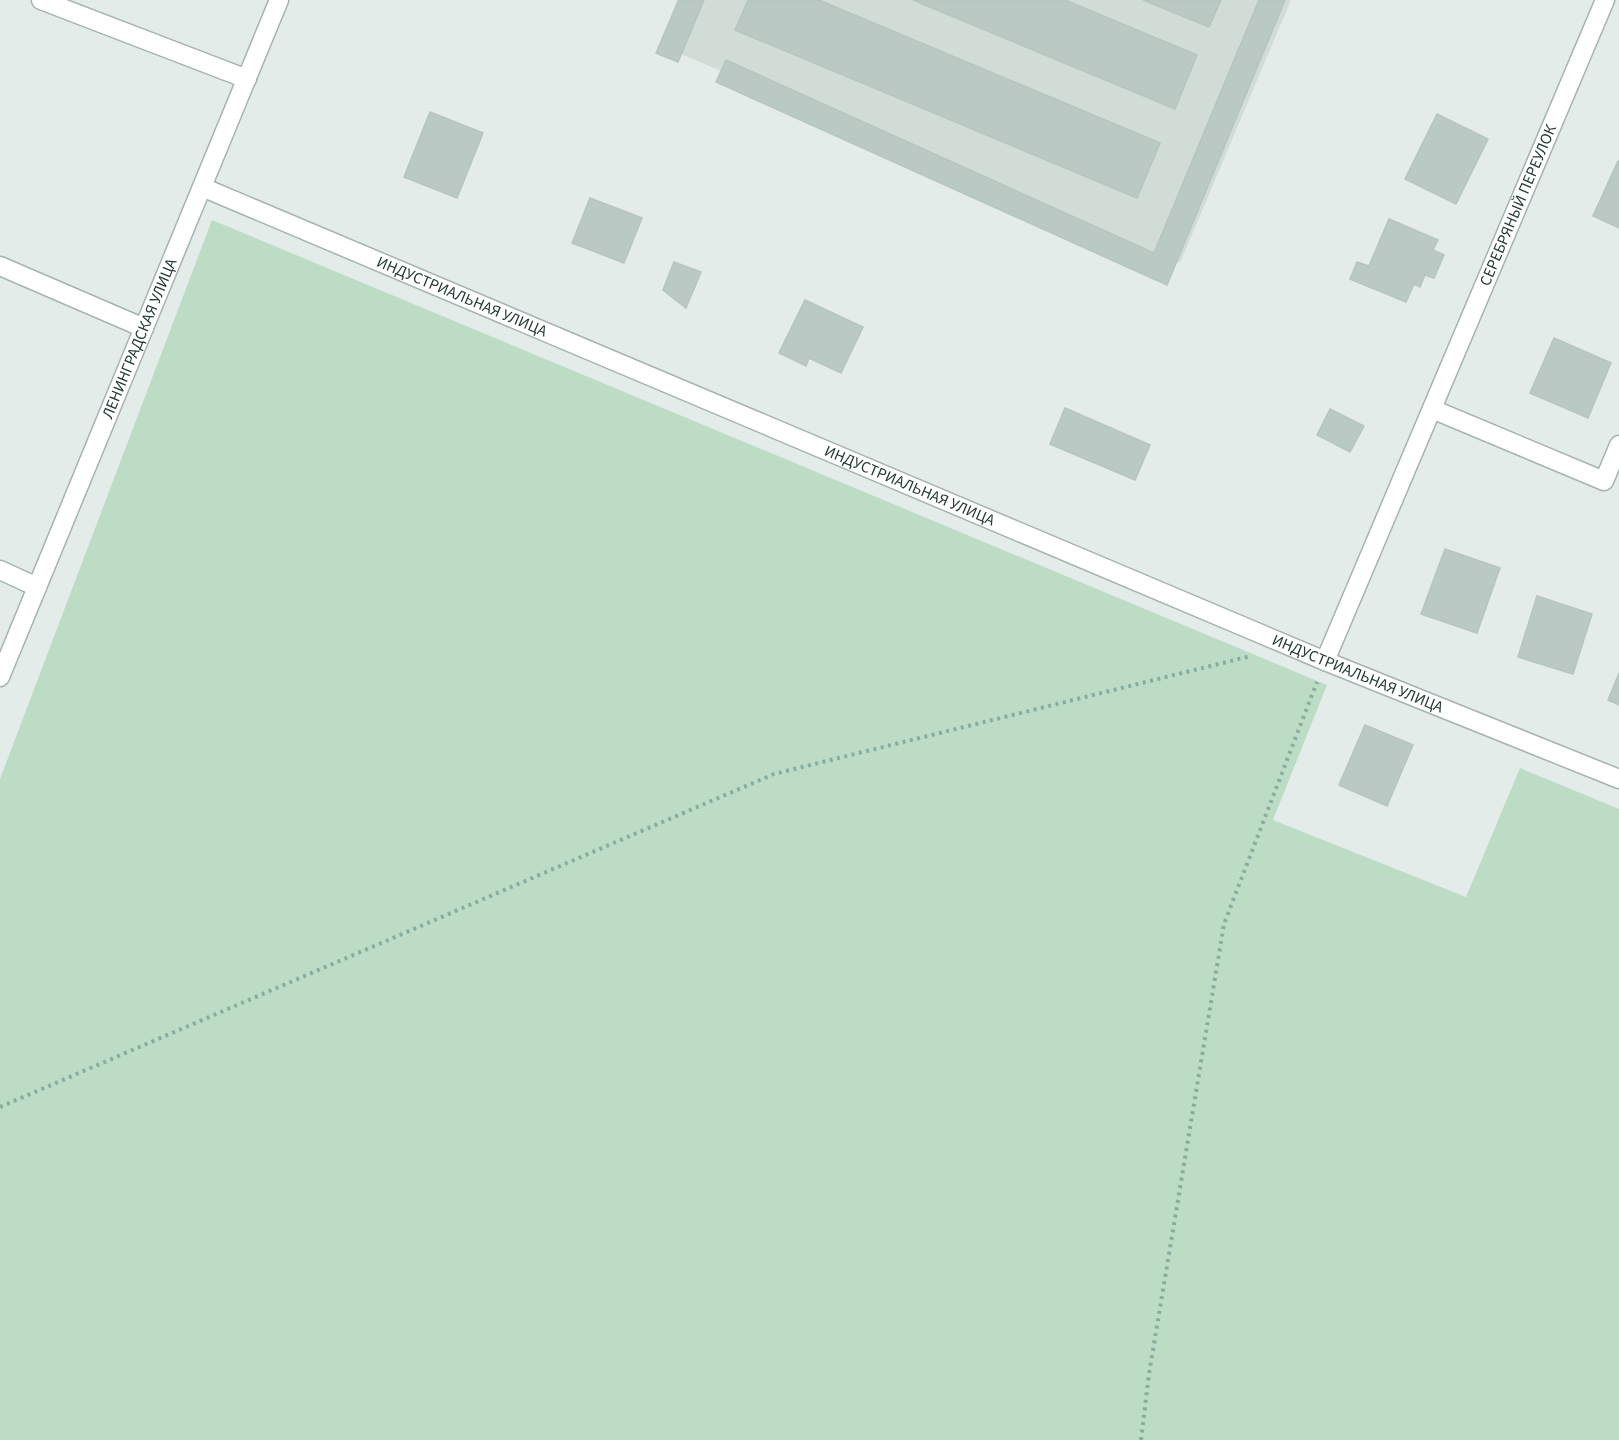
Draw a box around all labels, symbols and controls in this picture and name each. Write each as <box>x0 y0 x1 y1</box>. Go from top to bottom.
street label: СЕРЕБРЯНЫЙ ПЕРЕУЛОК <box>1474 121 1562 289</box>
street label: ИНДУСТРИАЛЬНАЯ УЛИЦА <box>373 251 551 343</box>
street label: ЛЕНИНГРАДСКАЯ УЛИЦА <box>97 255 182 422</box>
street label: ИНДУСТРИАЛЬНАЯ УЛИЦА <box>821 440 998 531</box>
street label: ИНДУСТРИАЛЬНАЯ УЛИЦА <box>1269 629 1447 718</box>

